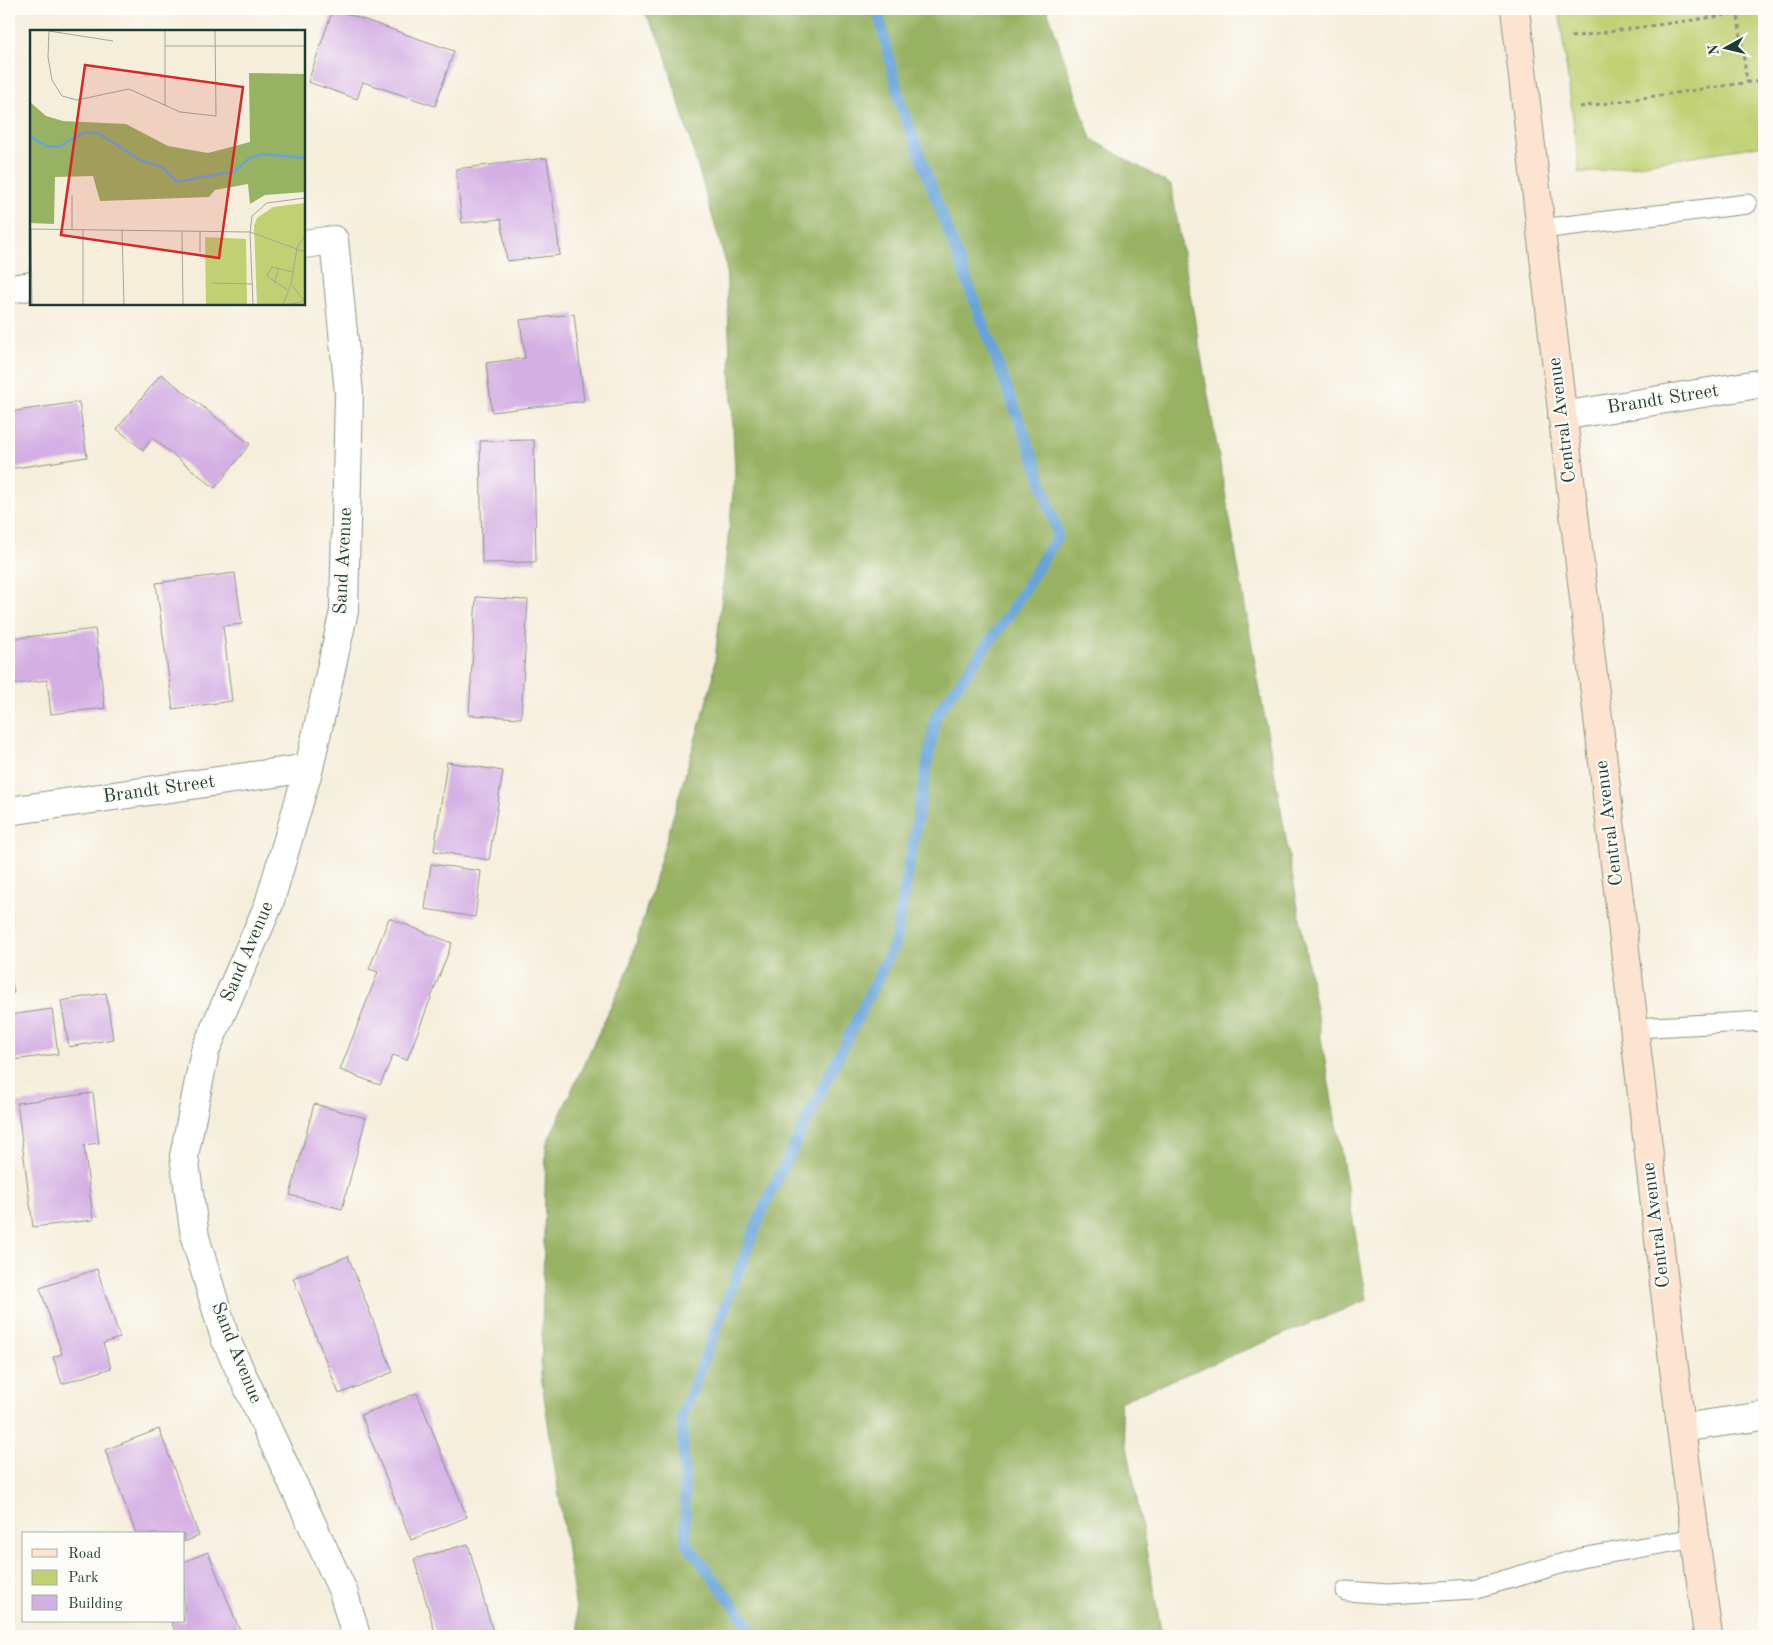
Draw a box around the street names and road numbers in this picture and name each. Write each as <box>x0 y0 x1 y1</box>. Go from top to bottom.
street label: Central Avenue <box>1546 356 1580 484</box>
street label: Brandt Street <box>1606 382 1720 418</box>
street label: Sand Avenue <box>332 507 356 615</box>
street label: Central Avenue <box>1593 759 1627 887</box>
street label: Brandt Street <box>102 773 216 807</box>
street label: Sand Avenue <box>218 899 278 1005</box>
street label: Central Avenue <box>1640 1161 1674 1289</box>
street label: Sand Avenue <box>207 1300 265 1406</box>

